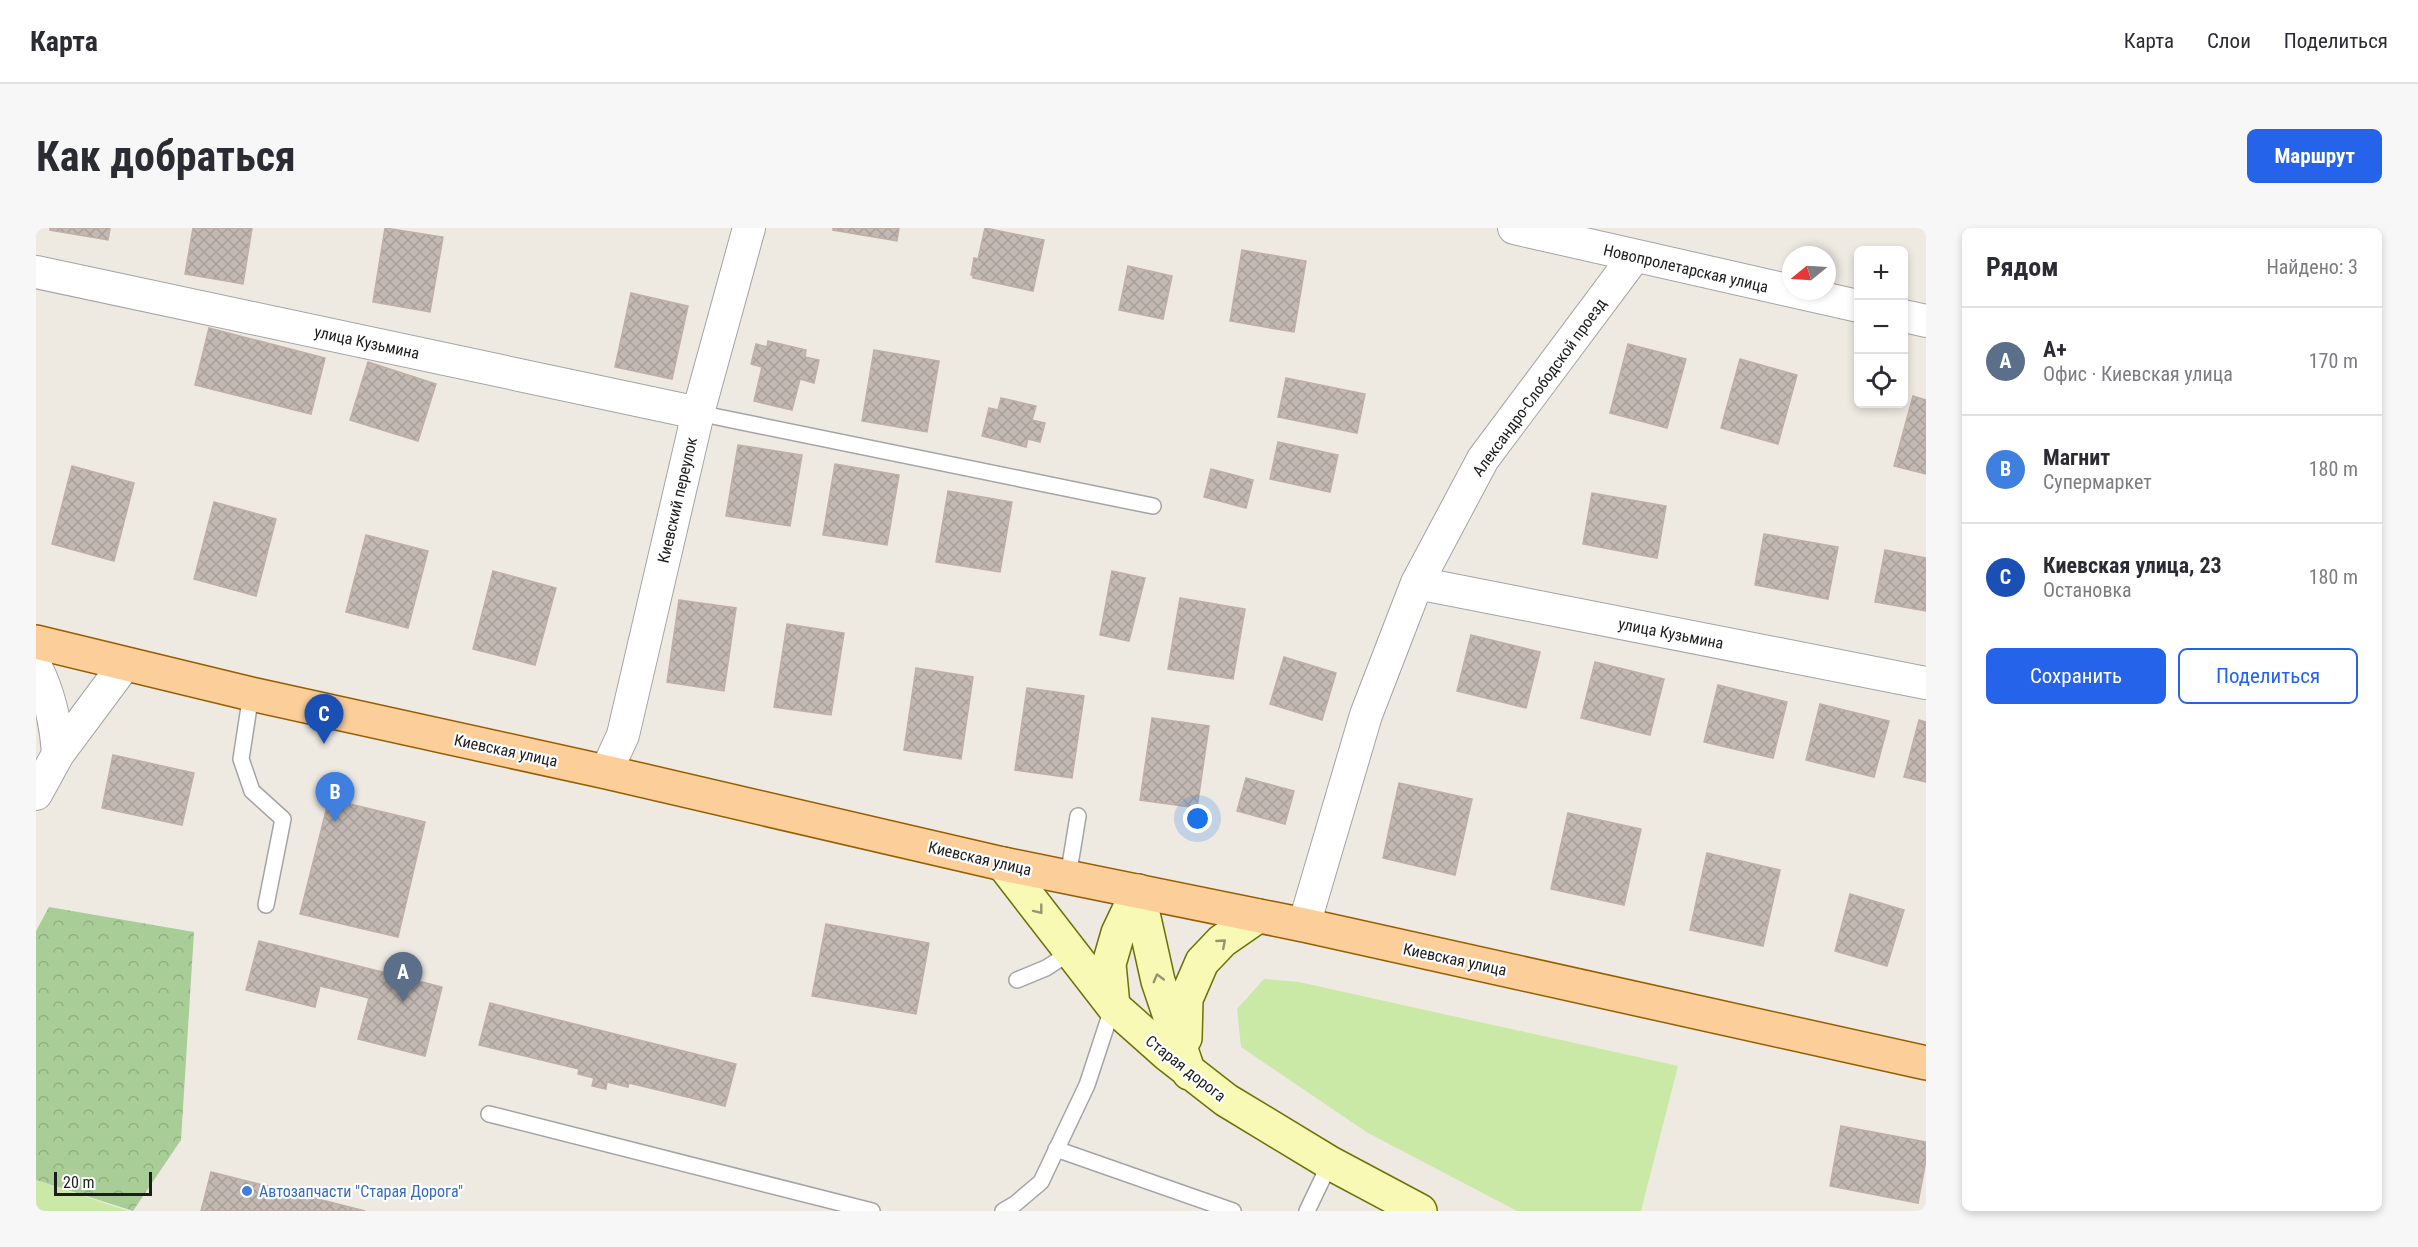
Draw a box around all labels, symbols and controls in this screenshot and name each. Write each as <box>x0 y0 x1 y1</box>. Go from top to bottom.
text: Карта <box>30 25 98 58</box>
text: Карта <box>2124 29 2174 53</box>
text: Слои <box>2207 29 2251 53</box>
text: Поделиться <box>2284 29 2388 53</box>
button: Маршрут <box>2247 129 2382 183</box>
text: Как добраться <box>36 132 296 181</box>
street label: Новопролетарская улица <box>1602 240 1770 297</box>
north arrow <box>1782 246 1836 300</box>
map controls <box>1854 246 1908 408</box>
button: + <box>1854 246 1908 300</box>
text: Рядом <box>1986 252 2058 282</box>
text: Найдено: 3 <box>2266 255 2358 279</box>
street label: Александро-Слободской проезд <box>1468 294 1611 480</box>
button: − <box>1854 300 1908 354</box>
street label: улица Кузьмина <box>313 322 421 363</box>
text: А+ <box>2043 337 2067 362</box>
text: A <box>2000 349 2011 373</box>
text: 170 m <box>2309 349 2358 373</box>
button: locate <box>1854 354 1908 408</box>
text: Офис · Киевская улица <box>2043 362 2233 386</box>
street label: Киевский переулок <box>654 435 701 565</box>
text: Магнит <box>2043 445 2110 470</box>
text: B <box>2000 457 2011 481</box>
text: 180 m <box>2309 457 2358 481</box>
text: Супермаркет <box>2043 470 2152 494</box>
text: Киевская улица, 23 <box>2043 553 2222 578</box>
text: C <box>2000 565 2011 589</box>
text: 180 m <box>2309 565 2358 589</box>
text: Остановка <box>2043 578 2132 602</box>
street label: улица Кузьмина <box>1617 614 1725 653</box>
button: Сохранить <box>1986 648 2166 704</box>
button: Поделиться <box>2178 648 2358 704</box>
pin: C <box>304 694 344 744</box>
street label: Киевская улица <box>452 730 559 771</box>
pin: B <box>316 772 354 822</box>
your location <box>1183 804 1212 833</box>
street label: Киевская улица <box>926 837 1033 880</box>
one-way arrow <box>1032 903 1043 914</box>
one-way arrow <box>1215 939 1226 950</box>
street label: Киевская улица <box>1401 939 1508 980</box>
pin: A <box>384 952 422 1002</box>
one-way arrow <box>1153 973 1165 983</box>
street label: Старая дорога <box>1142 1031 1230 1106</box>
scale bar <box>54 1169 152 1196</box>
text: 20 m <box>63 1173 95 1192</box>
place label: Автозапчасти "Старая Дорога" <box>259 1182 463 1201</box>
marker: Автозапчасти "Старая Дорога" <box>240 1184 254 1198</box>

